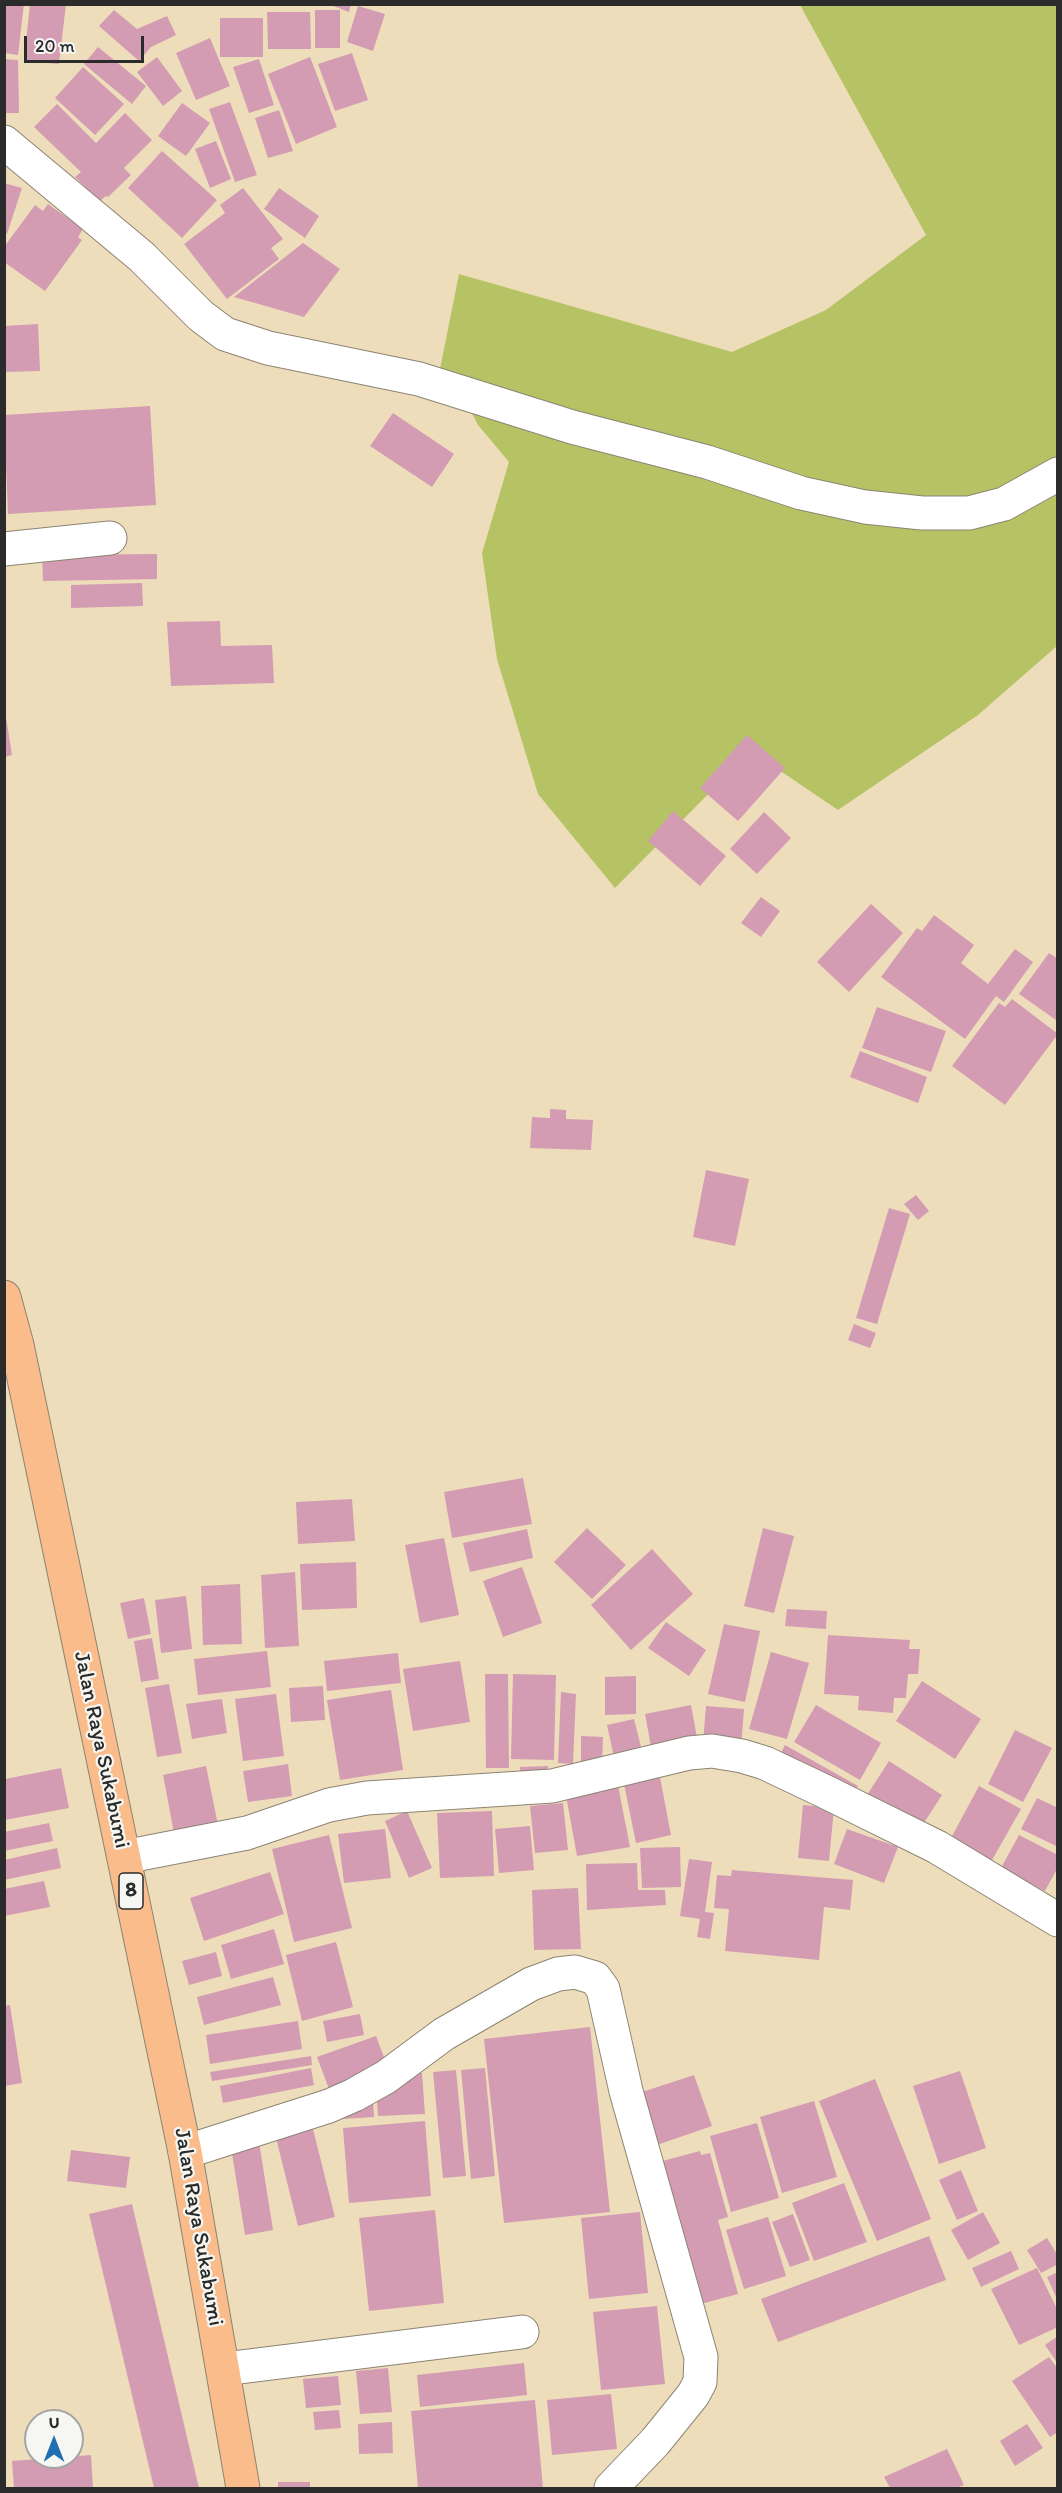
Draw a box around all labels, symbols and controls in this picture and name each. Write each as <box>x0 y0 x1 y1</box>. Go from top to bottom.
scale bar <box>27 24 147 62</box>
text: 20 m <box>35 35 75 57</box>
street label: Jalan Raya Sukabumi <box>67 1649 135 1851</box>
road number: 8 <box>119 1873 143 1909</box>
street label: Jalan Raya Sukabumi <box>168 2126 228 2328</box>
north arrow <box>24 2409 84 2469</box>
text: U <box>49 2413 59 2432</box>

